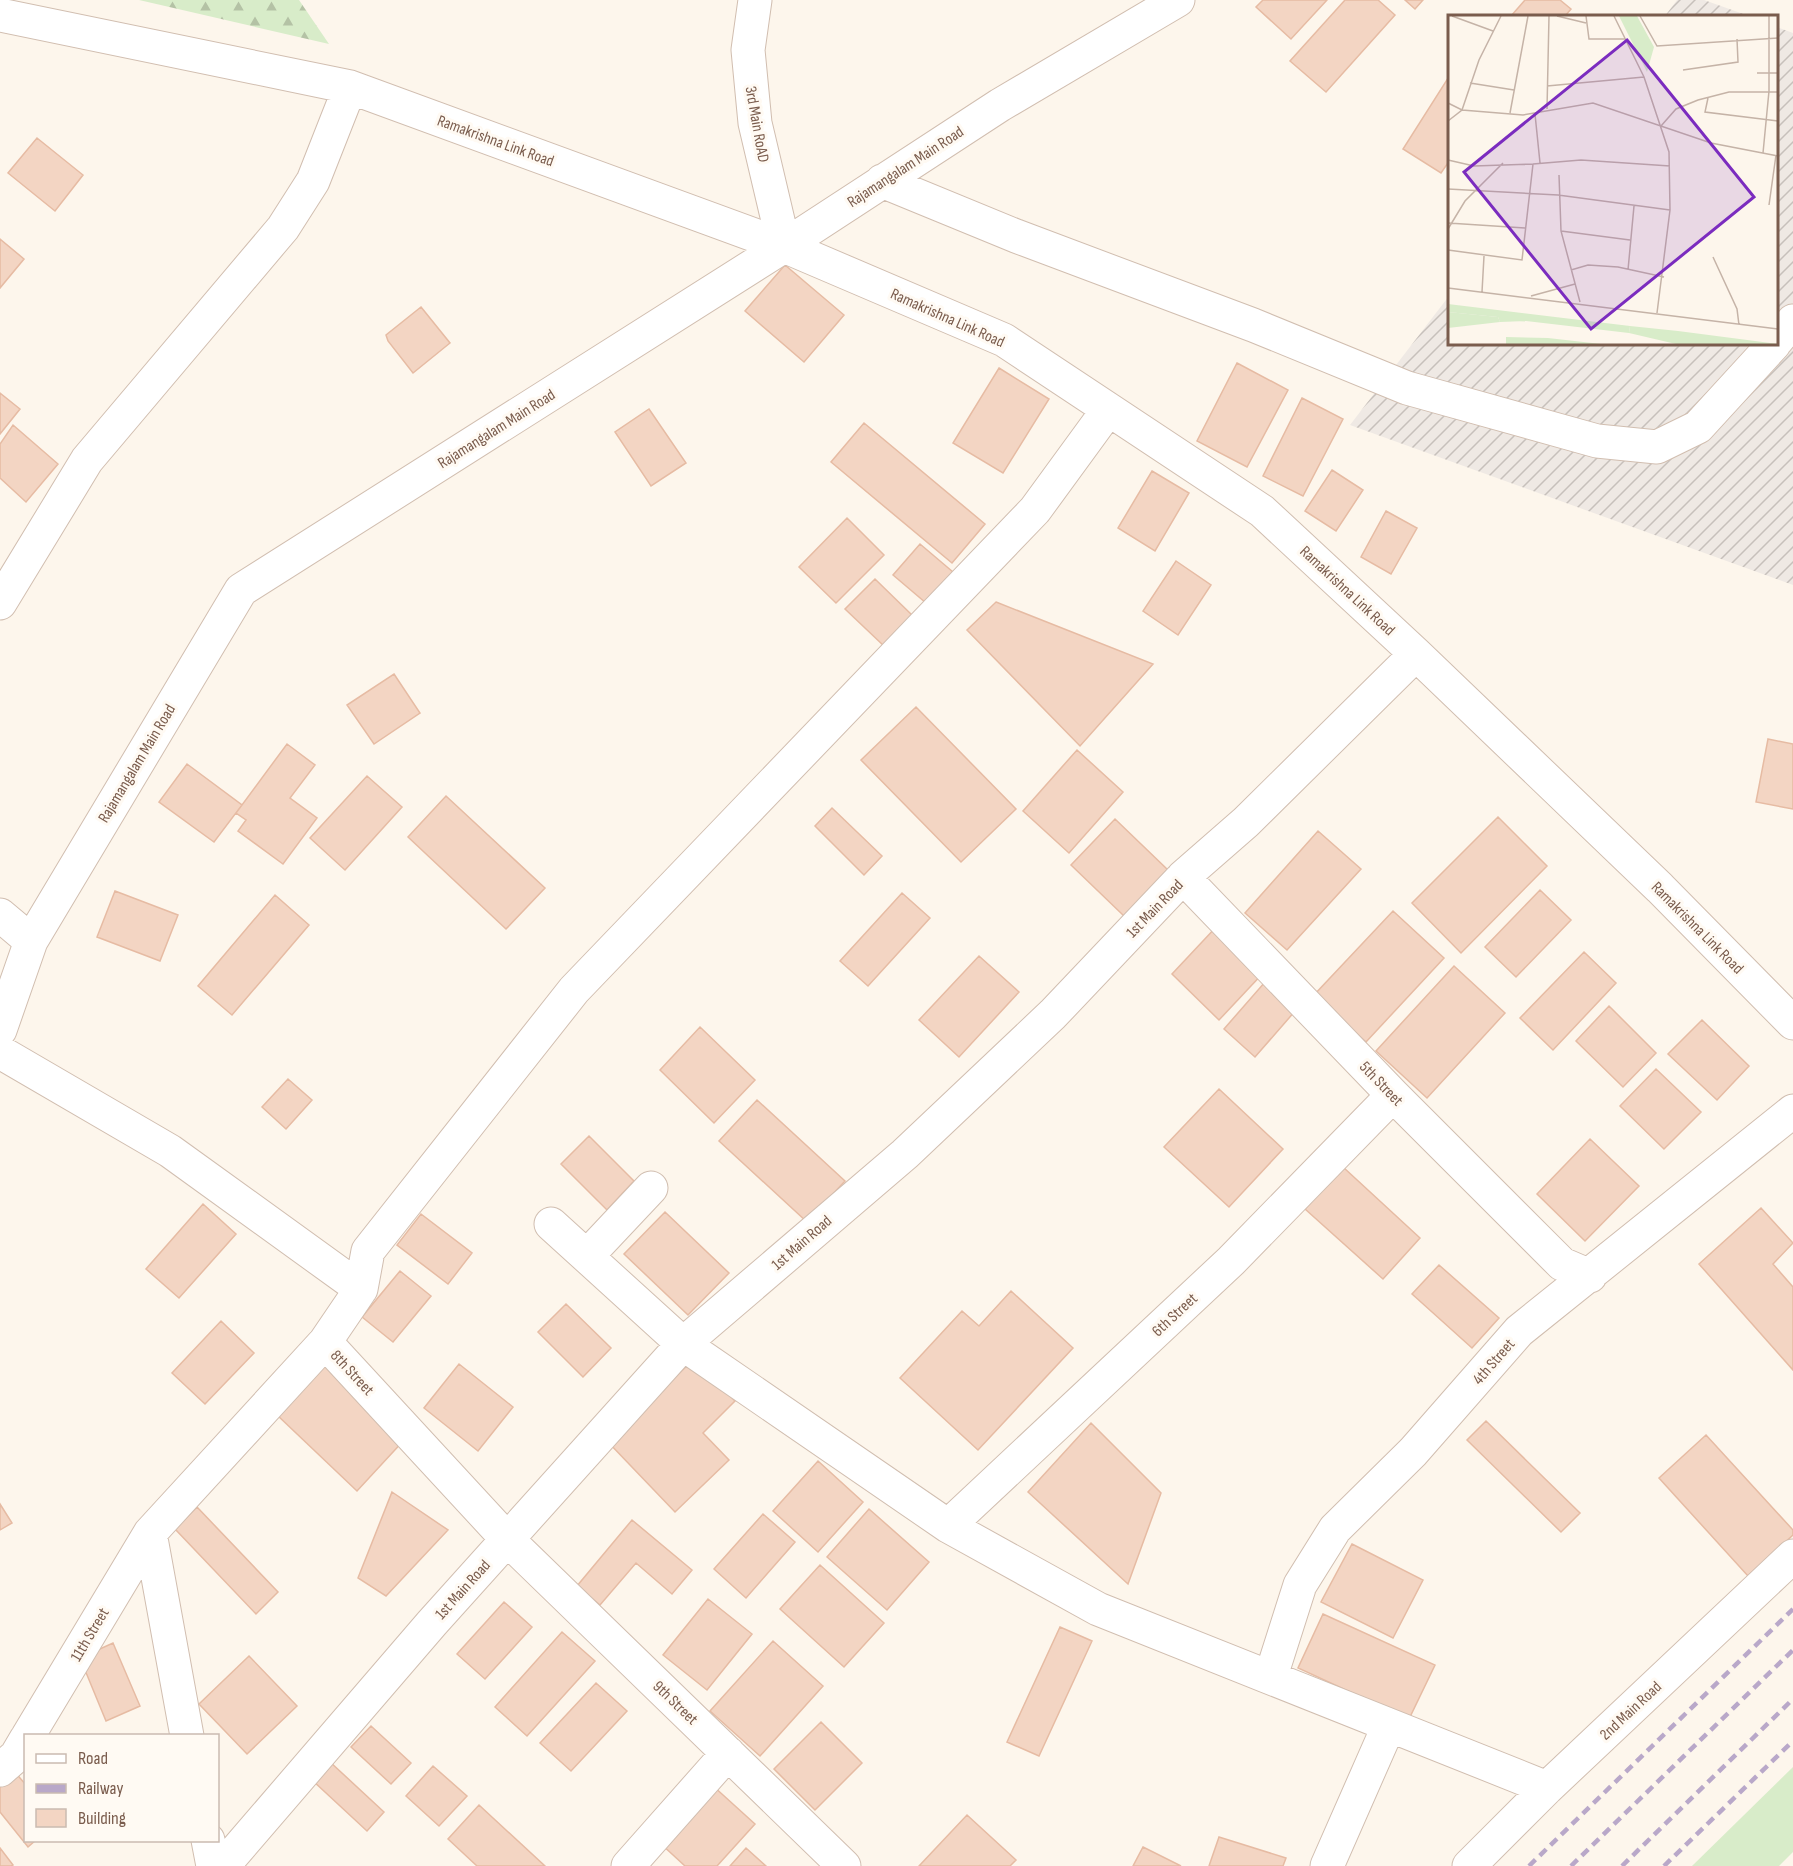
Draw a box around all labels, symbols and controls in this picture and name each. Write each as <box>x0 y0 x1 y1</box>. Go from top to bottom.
inset map <box>1448 15 1778 345</box>
street label: 3rd Main RoAD <box>740 85 773 164</box>
street label: Ramakrishna Link Road <box>435 112 556 171</box>
street label: Rajamangalam Main Road <box>844 123 967 212</box>
street label: Ramakrishna Link Road <box>887 285 1007 352</box>
street label: Rajamangalam Main Road <box>435 386 559 473</box>
street label: Ramakrishna Link Road <box>1296 542 1398 640</box>
street label: Rajamangalam Main Road <box>94 701 180 826</box>
street label: 1st Main Road <box>1123 876 1187 942</box>
street label: Ramakrishna Link Road <box>1647 878 1747 978</box>
street label: 5th Street <box>1355 1058 1407 1110</box>
street label: 1st Main Road <box>768 1212 836 1274</box>
street label: 6th Street <box>1148 1289 1202 1341</box>
street label: 4th Street <box>1469 1335 1519 1389</box>
street label: 8th Street <box>326 1346 378 1400</box>
street label: 1st Main Road <box>431 1556 495 1624</box>
street label: 11th Street <box>67 1604 114 1665</box>
street label: 9th Street <box>648 1677 702 1729</box>
street label: 2nd Main Road <box>1596 1678 1666 1744</box>
legend <box>24 1734 219 1842</box>
text: Road <box>78 1748 108 1769</box>
text: Railway <box>78 1778 123 1799</box>
text: Building <box>78 1808 126 1829</box>

